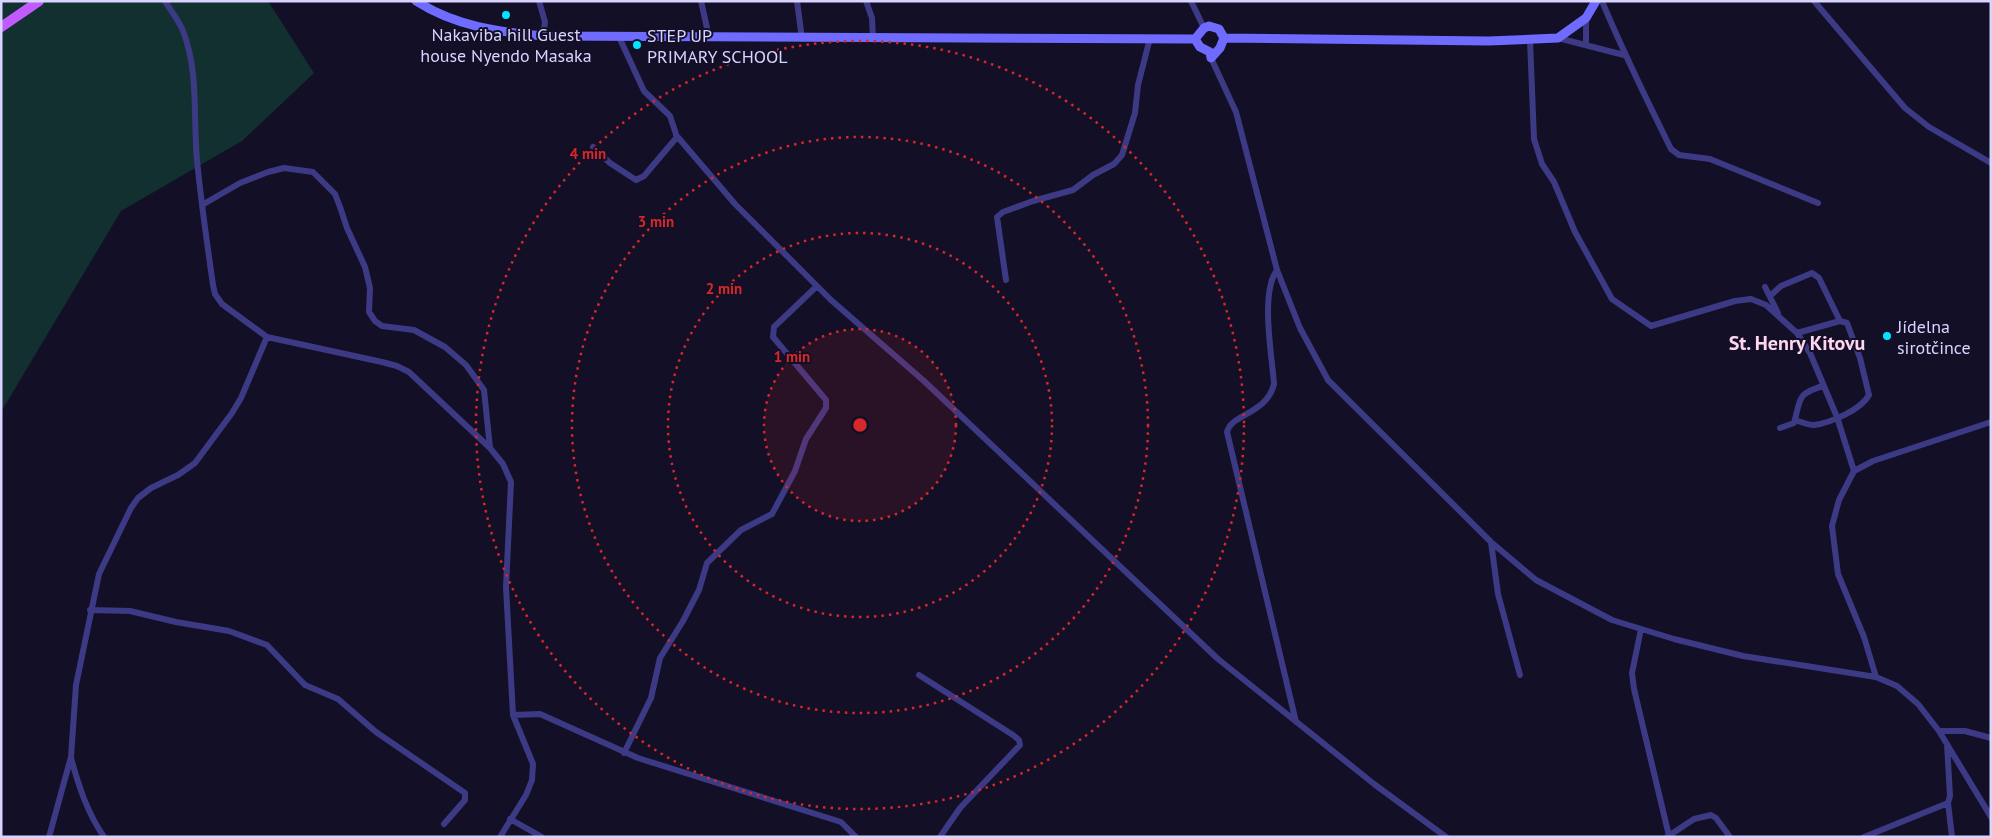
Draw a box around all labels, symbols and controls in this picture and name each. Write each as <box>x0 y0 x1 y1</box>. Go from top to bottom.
marker: Nakaviba hill Guest house Nyendo Masaka <box>500 9 512 21</box>
place label: Nakaviba hill Guest house Nyendo Masaka <box>420 23 592 67</box>
place label: STEP UP PRIMARY SCHOOL <box>647 24 788 68</box>
marker: STEP UP PRIMARY SCHOOL <box>631 39 643 51</box>
text: 4 min <box>570 144 606 163</box>
text: 3 min <box>638 212 674 231</box>
text: 2 min <box>706 279 742 298</box>
place label: Jídelna sirotčince <box>1896 315 1971 359</box>
district label: St. Henry Kitovu <box>1729 330 1865 356</box>
marker: Jídelna sirotčince <box>1881 330 1893 342</box>
text: 1 min <box>774 347 810 366</box>
centre of rings <box>851 416 869 434</box>

